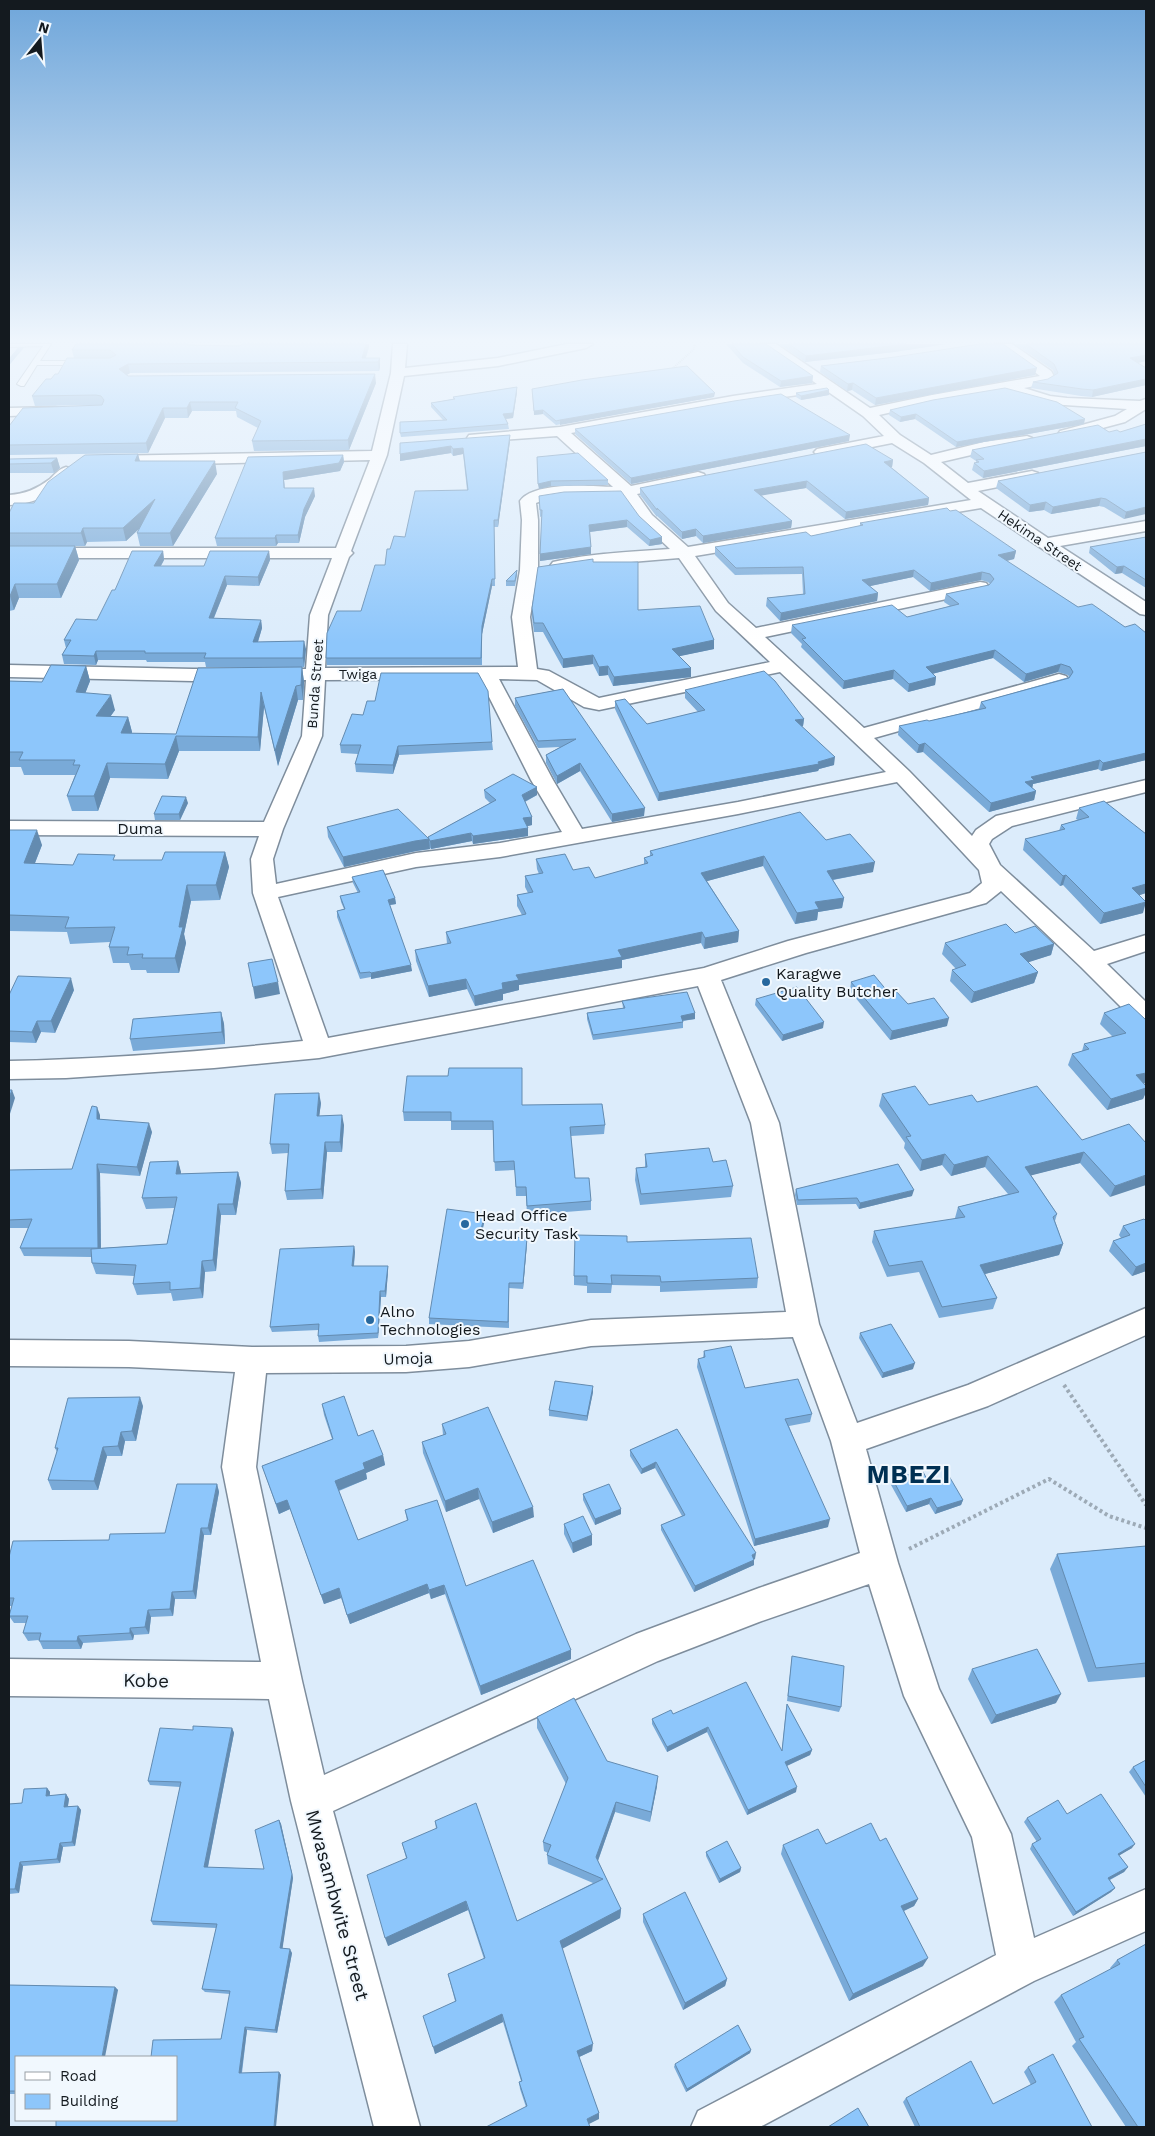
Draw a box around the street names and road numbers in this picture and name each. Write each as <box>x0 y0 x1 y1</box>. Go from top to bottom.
street label: Hekima Street <box>995 506 1085 574</box>
street label: Bunda Street <box>304 639 326 729</box>
street label: Twiga <box>339 666 377 682</box>
street label: Duma <box>117 819 163 838</box>
street label: Umoja <box>383 1348 433 1369</box>
street label: Kobe <box>123 1669 169 1692</box>
street label: Mwasambwite Street <box>301 1807 374 2003</box>

